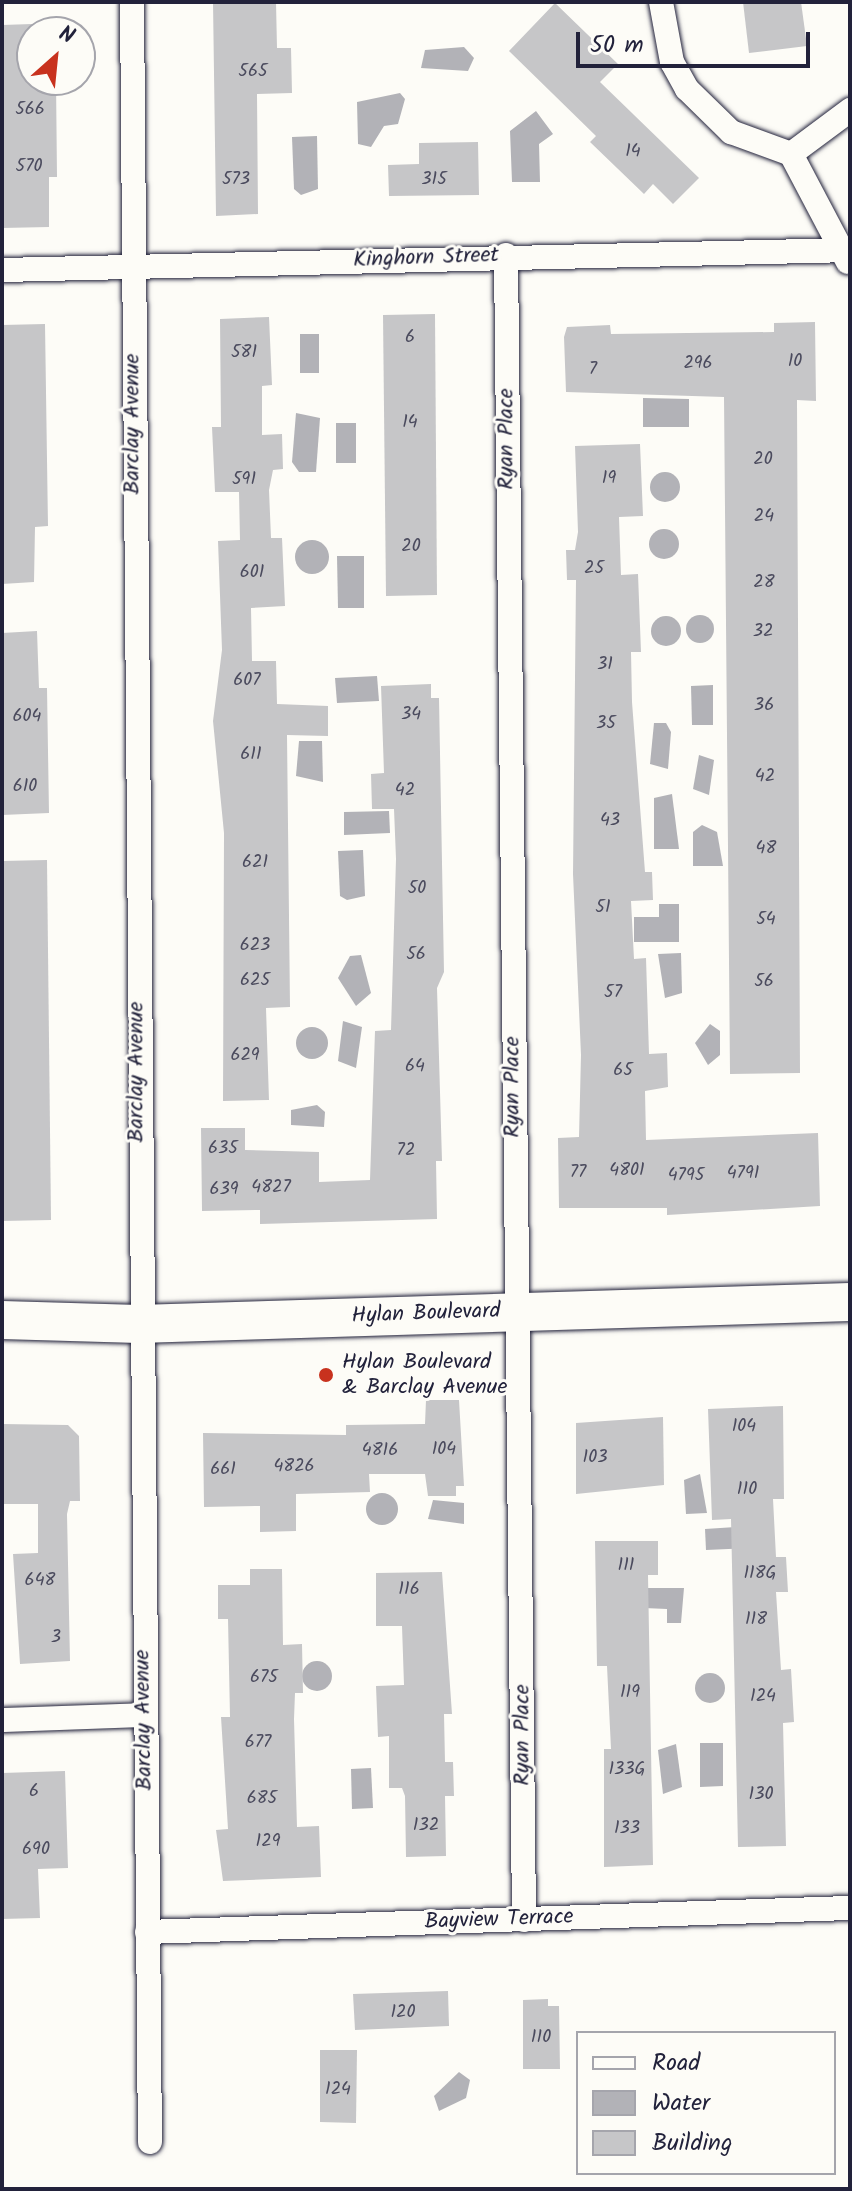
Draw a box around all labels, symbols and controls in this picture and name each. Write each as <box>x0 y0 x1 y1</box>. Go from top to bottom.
north arrow <box>16 16 96 96</box>
scale bar <box>580 16 814 66</box>
text: N <box>52 17 80 55</box>
text: 50 m <box>590 26 644 65</box>
house number: 565 <box>238 61 268 83</box>
house number: 566 <box>15 99 45 121</box>
house number: 14 <box>625 141 641 163</box>
house number: 570 <box>16 156 42 178</box>
house number: 573 <box>222 169 250 191</box>
house number: 315 <box>421 169 447 191</box>
street label: Kinghorn Street <box>353 242 499 274</box>
house number: 6 <box>405 327 415 349</box>
house number: 581 <box>231 342 257 364</box>
house number: 10 <box>788 351 802 373</box>
street label: Barclay Avenue <box>120 353 146 495</box>
house number: 296 <box>683 353 713 375</box>
house number: 7 <box>589 359 597 381</box>
street label: Ryan Place <box>494 388 520 490</box>
house number: 14 <box>402 412 418 434</box>
house number: 20 <box>753 449 773 471</box>
house number: 19 <box>602 468 616 490</box>
house number: 591 <box>232 469 256 491</box>
house number: 24 <box>754 506 774 528</box>
house number: 20 <box>401 536 421 558</box>
house number: 25 <box>584 558 604 580</box>
house number: 601 <box>240 562 264 584</box>
house number: 28 <box>753 572 775 594</box>
house number: 32 <box>753 621 773 643</box>
house number: 31 <box>597 654 613 676</box>
house number: 607 <box>233 670 261 692</box>
house number: 36 <box>754 695 774 717</box>
house number: 34 <box>401 704 421 726</box>
house number: 604 <box>13 706 41 728</box>
house number: 35 <box>596 713 616 735</box>
house number: 611 <box>240 744 262 766</box>
house number: 42 <box>755 766 775 788</box>
house number: 610 <box>13 776 37 798</box>
house number: 42 <box>395 780 415 802</box>
house number: 43 <box>600 810 620 832</box>
house number: 48 <box>756 838 776 860</box>
house number: 621 <box>242 852 268 874</box>
house number: 50 <box>408 878 426 900</box>
house number: 51 <box>595 897 611 919</box>
house number: 54 <box>756 909 776 931</box>
house number: 623 <box>240 935 270 957</box>
house number: 56 <box>406 944 426 966</box>
house number: 625 <box>240 970 270 992</box>
house number: 56 <box>754 971 774 993</box>
house number: 57 <box>604 982 622 1004</box>
street label: Barclay Avenue <box>124 1001 150 1143</box>
street label: Ryan Place <box>500 1036 526 1138</box>
house number: 629 <box>230 1045 260 1067</box>
house number: 64 <box>405 1056 425 1078</box>
house number: 65 <box>613 1060 633 1082</box>
house number: 635 <box>208 1138 238 1160</box>
house number: 72 <box>397 1140 415 1162</box>
house number: 4801 <box>609 1160 645 1182</box>
house number: 77 <box>570 1162 586 1184</box>
house number: 4791 <box>727 1163 759 1185</box>
house number: 4795 <box>668 1165 704 1187</box>
house number: 4827 <box>251 1177 291 1199</box>
house number: 639 <box>209 1179 239 1201</box>
street label: Hylan Boulevard <box>351 1298 501 1330</box>
place label: Hylan Boulevard & Barclay Avenue <box>342 1349 507 1400</box>
marker: Hylan Boulevard & Barclay Avenue <box>317 1366 335 1384</box>
house number: 104 <box>732 1416 756 1438</box>
house number: 104 <box>432 1439 456 1461</box>
house number: 4816 <box>362 1440 398 1462</box>
house number: 103 <box>583 1447 607 1469</box>
house number: 4826 <box>273 1456 315 1478</box>
house number: 661 <box>210 1459 236 1481</box>
house number: 110 <box>737 1479 757 1501</box>
house number: 111 <box>618 1555 634 1577</box>
house number: 118G <box>743 1563 777 1585</box>
house number: 648 <box>25 1570 55 1592</box>
house number: 116 <box>398 1579 420 1601</box>
house number: 118 <box>745 1609 767 1631</box>
house number: 3 <box>51 1627 61 1649</box>
street label: Barclay Avenue <box>130 1649 158 1791</box>
house number: 675 <box>250 1667 278 1689</box>
house number: 119 <box>620 1682 640 1704</box>
street label: Ryan Place <box>510 1684 536 1786</box>
house number: 124 <box>750 1686 776 1708</box>
house number: 677 <box>245 1732 271 1754</box>
house number: 133G <box>608 1759 646 1781</box>
house number: 6 <box>29 1781 39 1803</box>
house number: 130 <box>749 1784 773 1806</box>
house number: 685 <box>247 1788 277 1810</box>
house number: 132 <box>413 1815 439 1837</box>
house number: 133 <box>614 1818 640 1840</box>
house number: 129 <box>256 1831 280 1853</box>
house number: 690 <box>22 1839 50 1861</box>
street label: Bayview Terrace <box>424 1904 574 1936</box>
house number: 120 <box>390 2002 416 2024</box>
house number: 110 <box>531 2027 551 2049</box>
legend <box>576 2031 836 2175</box>
text: Road <box>652 2044 700 2083</box>
house number: 124 <box>325 2079 351 2101</box>
text: Water <box>652 2084 710 2123</box>
text: Building <box>652 2124 732 2163</box>

